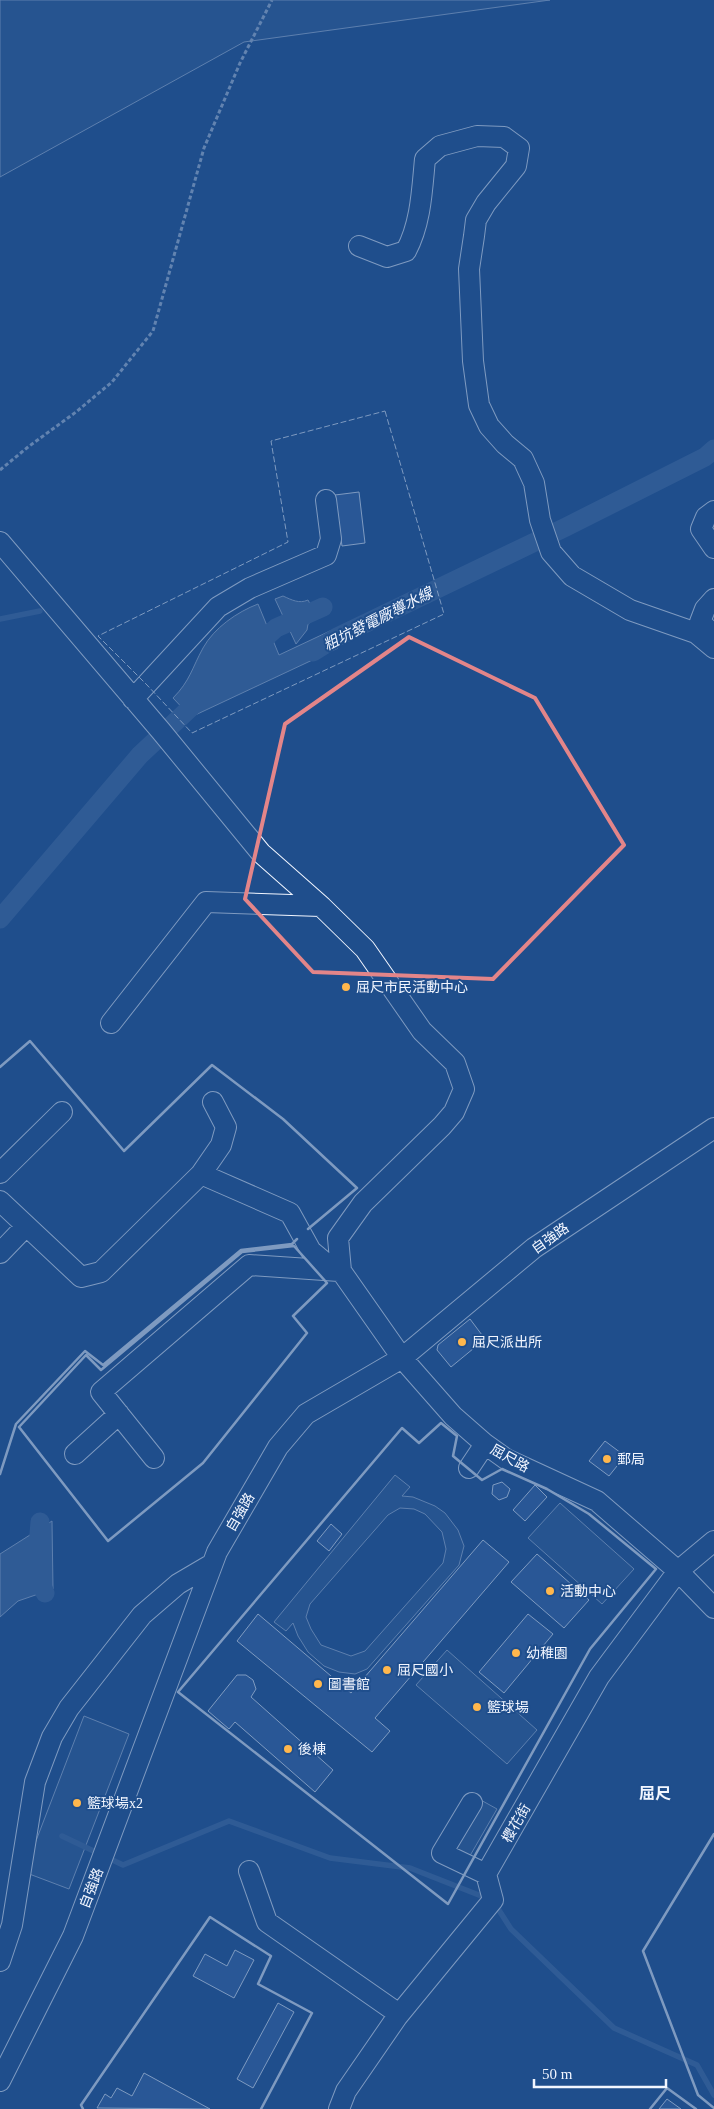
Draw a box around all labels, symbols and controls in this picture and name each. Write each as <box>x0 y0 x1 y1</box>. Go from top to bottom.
water label: 粗坑發電廠導水線 <box>321 584 437 653</box>
place label: 屈尺市民活動中心 <box>356 980 468 995</box>
marker: 屈尺市民活動中心 <box>340 981 352 993</box>
street label: 自強路 <box>529 1220 572 1257</box>
place label: 屈尺派出所 <box>472 1335 542 1350</box>
marker: 屈尺派出所 <box>456 1336 468 1348</box>
street label: 屈尺路 <box>488 1442 532 1475</box>
place label: 郵局 <box>617 1452 645 1467</box>
marker: 郵局 <box>601 1453 613 1465</box>
street label: 自強路 <box>223 1490 257 1534</box>
place label: 活動中心 <box>560 1584 616 1599</box>
marker: 活動中心 <box>544 1585 556 1597</box>
place label: 幼稚園 <box>526 1646 568 1661</box>
marker: 幼稚園 <box>510 1647 522 1659</box>
place label: 屈尺國小 <box>397 1663 453 1678</box>
marker: 屈尺國小 <box>381 1664 393 1676</box>
place label: 圖書館 <box>328 1677 370 1692</box>
marker: 圖書館 <box>312 1678 324 1690</box>
place label: 籃球場 <box>487 1700 529 1715</box>
marker: 籃球場 <box>471 1701 483 1713</box>
place label: 後棟 <box>298 1741 326 1757</box>
marker: 後棟 <box>282 1743 294 1755</box>
district label: 屈尺 <box>639 1785 671 1802</box>
place label: 籃球場x2 <box>87 1796 143 1811</box>
marker: 籃球場x2 <box>71 1797 83 1809</box>
street label: 櫻花街 <box>499 1801 533 1845</box>
street label: 自強路 <box>77 1866 106 1910</box>
scale bar <box>534 2056 666 2088</box>
text: 50 m <box>542 2066 573 2082</box>

